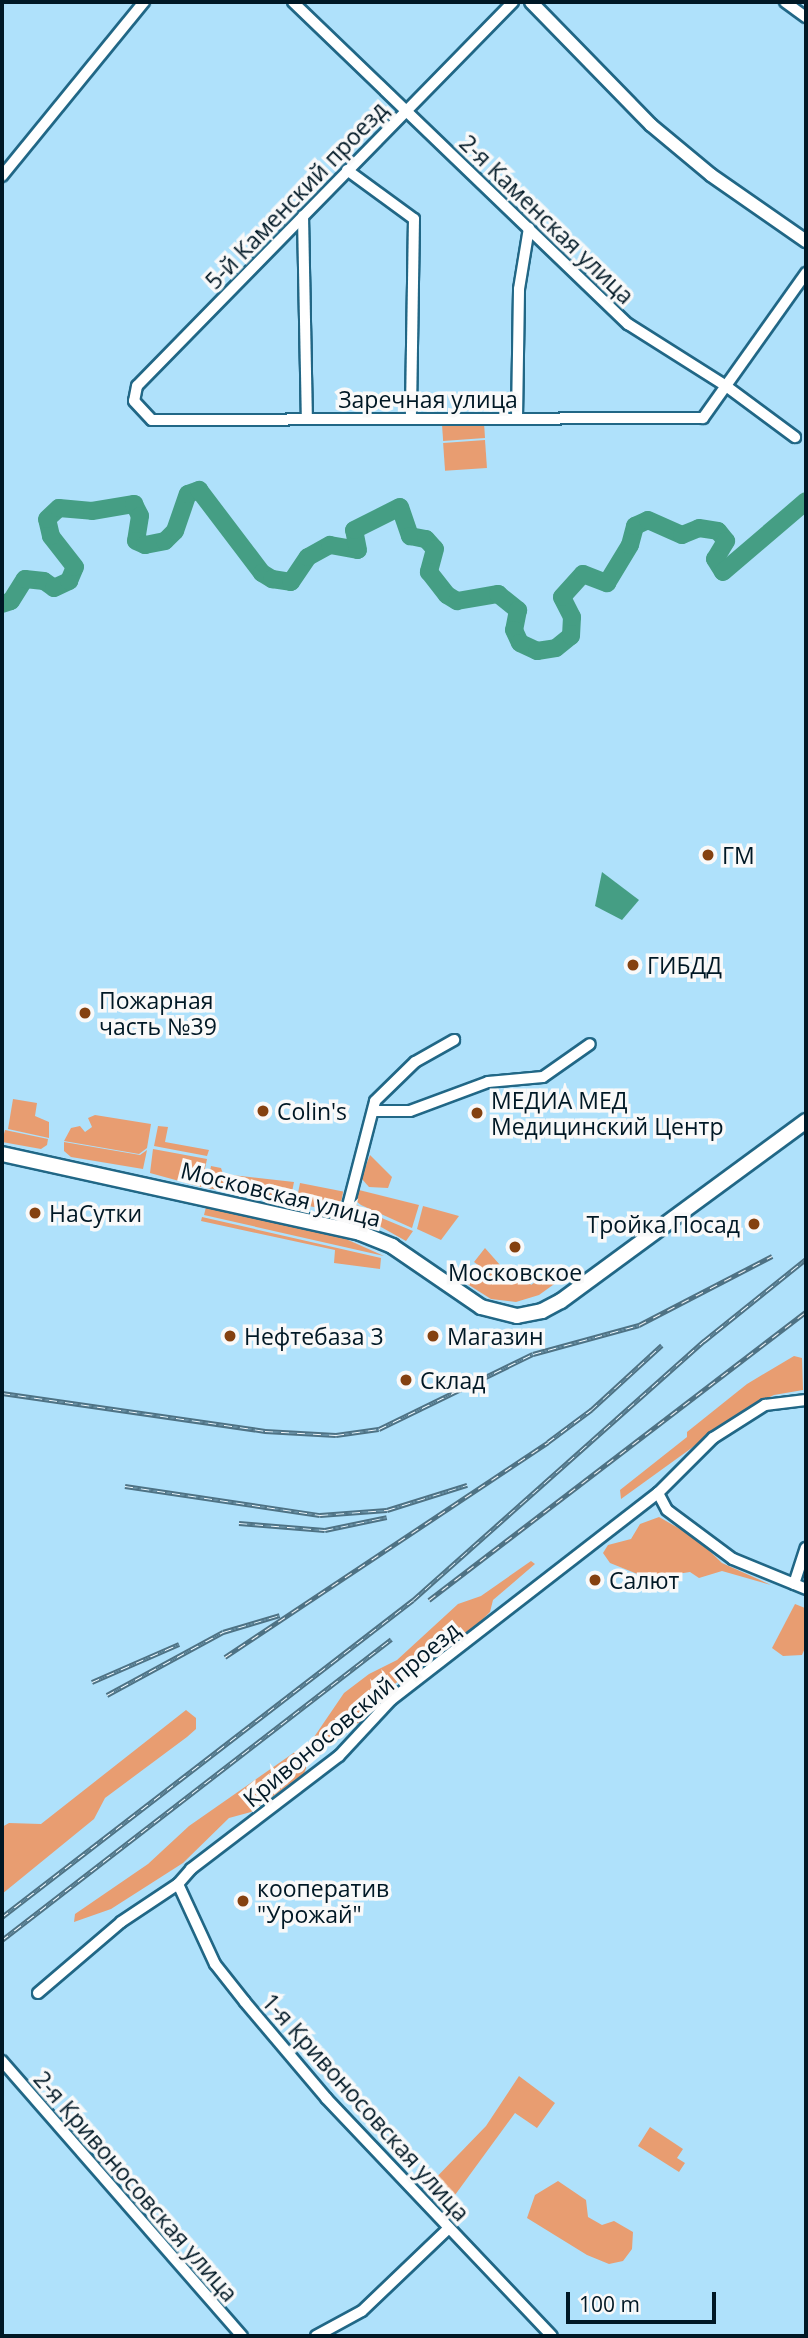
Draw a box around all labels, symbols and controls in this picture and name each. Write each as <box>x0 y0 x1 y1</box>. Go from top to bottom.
street label: 5-й Каменский проезд <box>199 96 393 294</box>
street label: 2-я Каменская улица <box>454 129 640 309</box>
street label: Заречная улица <box>338 385 518 413</box>
place label: ГМ <box>722 841 755 869</box>
marker: ГМ <box>700 847 716 863</box>
place label: ГИБДД <box>647 951 722 979</box>
marker: ГИБДД <box>625 957 641 973</box>
place label: Пожарная часть №39 <box>99 986 217 1040</box>
marker: Пожарная часть №39 <box>77 1005 93 1021</box>
place label: МЕДИА МЕД Медицинский Центр <box>491 1086 723 1140</box>
place label: Colin's <box>277 1097 347 1125</box>
marker: Colin's <box>255 1103 271 1119</box>
marker: МЕДИА МЕД Медицинский Центр <box>469 1105 485 1121</box>
street label: Московская улица <box>178 1156 384 1232</box>
place label: НаСутки <box>49 1199 142 1227</box>
marker: НаСутки <box>27 1205 43 1221</box>
place label: Тройка Посад <box>587 1210 740 1238</box>
marker: Тройка Посад <box>746 1216 762 1232</box>
marker: Московское <box>507 1239 523 1255</box>
place label: Московское <box>448 1258 582 1286</box>
place label: Нефтебаза 3 <box>244 1322 384 1350</box>
place label: Магазин <box>447 1322 543 1350</box>
marker: Нефтебаза 3 <box>222 1328 238 1344</box>
marker: Магазин <box>425 1328 441 1344</box>
place label: Склад <box>420 1366 486 1394</box>
marker: Склад <box>398 1372 414 1388</box>
place label: Салют <box>609 1566 679 1594</box>
marker: Салют <box>587 1572 603 1588</box>
street label: Кривоносовский проезд <box>237 1615 465 1813</box>
place label: кооператив "Урожай" <box>257 1874 389 1928</box>
marker: кооператив "Урожай" <box>235 1893 251 1909</box>
street label: 1-я Кривоносовская улица <box>257 1988 475 2226</box>
street label: 2-я Кривоносовская улица <box>28 2065 244 2307</box>
scale bar <box>570 2278 720 2322</box>
text: 100 m <box>579 2290 640 2318</box>

